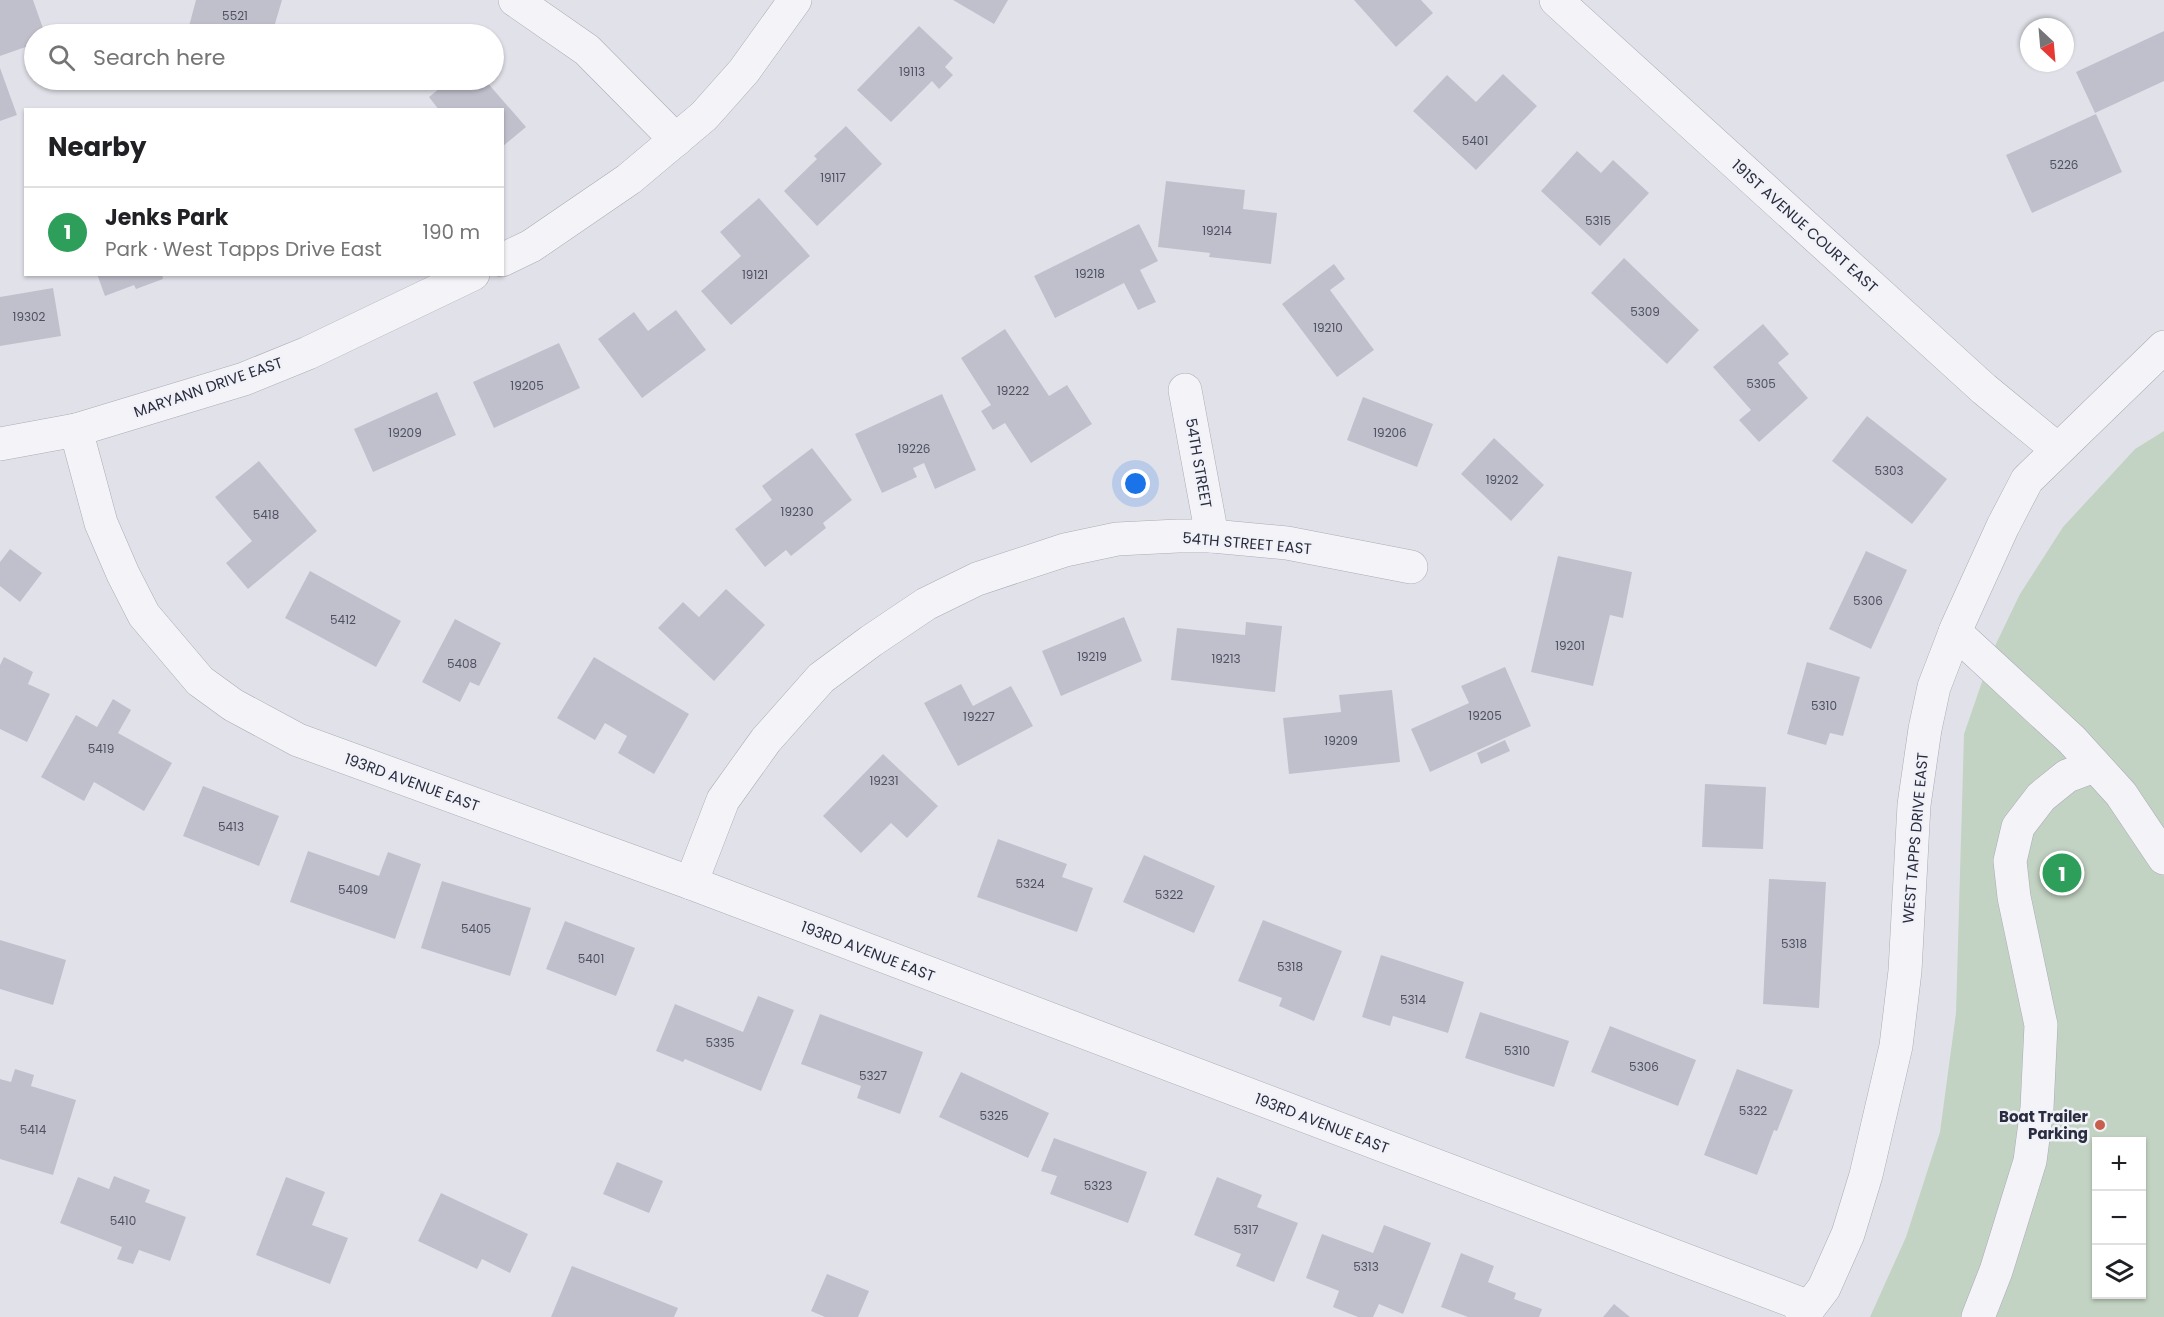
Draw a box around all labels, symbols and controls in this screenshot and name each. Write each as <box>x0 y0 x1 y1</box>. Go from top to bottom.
house number: 5521 <box>222 7 248 24</box>
north arrow <box>2020 18 2074 72</box>
search box <box>24 24 504 90</box>
icon: search <box>45 41 78 74</box>
text: Search here <box>93 42 226 73</box>
house number: 19113 <box>899 63 925 80</box>
text: Nearby <box>48 129 146 165</box>
house number: 5401 <box>1462 132 1488 149</box>
street label: 191ST AVENUE COURT EAST <box>1727 155 1883 297</box>
house number: 5226 <box>2050 156 2078 173</box>
house number: 19117 <box>820 169 846 186</box>
text: Jenks Park <box>105 202 228 233</box>
house number: 5315 <box>1585 212 1611 229</box>
text: 1 <box>64 218 71 246</box>
text: 190 m <box>423 218 480 246</box>
house number: 19214 <box>1202 222 1232 239</box>
text: Park · West Tapps Drive East <box>105 235 382 263</box>
house number: 19218 <box>1075 265 1105 282</box>
house number: 19121 <box>742 266 768 283</box>
house number: 5309 <box>1630 303 1660 320</box>
house number: 19302 <box>13 308 46 325</box>
house number: 19210 <box>1313 319 1343 336</box>
street label: MARYANN DRIVE EAST <box>131 352 285 422</box>
house number: 5305 <box>1746 375 1776 392</box>
house number: 19205 <box>510 377 544 394</box>
house number: 19222 <box>997 382 1029 399</box>
street label: 54TH STREET <box>1181 416 1217 510</box>
house number: 19209 <box>388 424 422 441</box>
house number: 19206 <box>1373 424 1407 441</box>
house number: 19226 <box>898 440 930 457</box>
house number: 5303 <box>1874 462 1904 479</box>
your location <box>1121 469 1150 498</box>
house number: 19202 <box>1486 471 1518 488</box>
house number: 19230 <box>781 503 813 520</box>
house number: 5418 <box>253 506 279 523</box>
street label: 54TH STREET EAST <box>1182 527 1312 559</box>
house number: 5306 <box>1853 592 1883 609</box>
house number: 5412 <box>330 611 356 628</box>
house number: 19201 <box>1555 637 1585 654</box>
house number: 19219 <box>1077 648 1107 665</box>
house number: 19213 <box>1211 650 1241 667</box>
house number: 5408 <box>447 655 477 672</box>
house number: 5310 <box>1811 697 1837 714</box>
house number: 19205 <box>1468 707 1502 724</box>
house number: 19227 <box>963 708 995 725</box>
house number: 19209 <box>1324 732 1358 749</box>
house number: 5419 <box>88 740 114 757</box>
street label: 193RD AVENUE EAST <box>342 748 482 816</box>
street label: WEST TAPPS DRIVE EAST <box>1897 752 1933 924</box>
house number: 19231 <box>869 772 899 789</box>
house number: 5413 <box>218 818 244 835</box>
pin: 1 <box>2042 850 2082 896</box>
house number: 5324 <box>1015 875 1045 892</box>
house number: 5409 <box>338 881 368 898</box>
house number: 5322 <box>1155 886 1183 903</box>
street label: 193RD AVENUE EAST <box>798 916 938 986</box>
house number: 5405 <box>461 920 491 937</box>
house number: 5318 <box>1781 935 1807 952</box>
house number: 5401 <box>578 950 604 967</box>
house number: 5318 <box>1277 958 1303 975</box>
house number: 5314 <box>1400 991 1426 1008</box>
house number: 5335 <box>705 1034 735 1051</box>
house number: 5310 <box>1504 1042 1530 1059</box>
house number: 5306 <box>1629 1058 1659 1075</box>
house number: 5327 <box>859 1067 887 1084</box>
street label: 193RD AVENUE EAST <box>1252 1088 1392 1158</box>
house number: 5322 <box>1739 1102 1767 1119</box>
place label: Boat Trailer Parking <box>1999 1106 2089 1144</box>
house number: 5325 <box>979 1107 1009 1124</box>
marker: Boat Trailer Parking <box>2093 1118 2107 1132</box>
house number: 5414 <box>20 1121 47 1138</box>
map controls <box>2092 1137 2146 1299</box>
button: + <box>2092 1137 2146 1191</box>
house number: 5323 <box>1084 1177 1112 1194</box>
button: − <box>2092 1191 2146 1245</box>
house number: 5410 <box>110 1212 136 1229</box>
house number: 5317 <box>1234 1221 1259 1238</box>
button: layers <box>2092 1245 2146 1299</box>
house number: 5313 <box>1353 1258 1379 1275</box>

